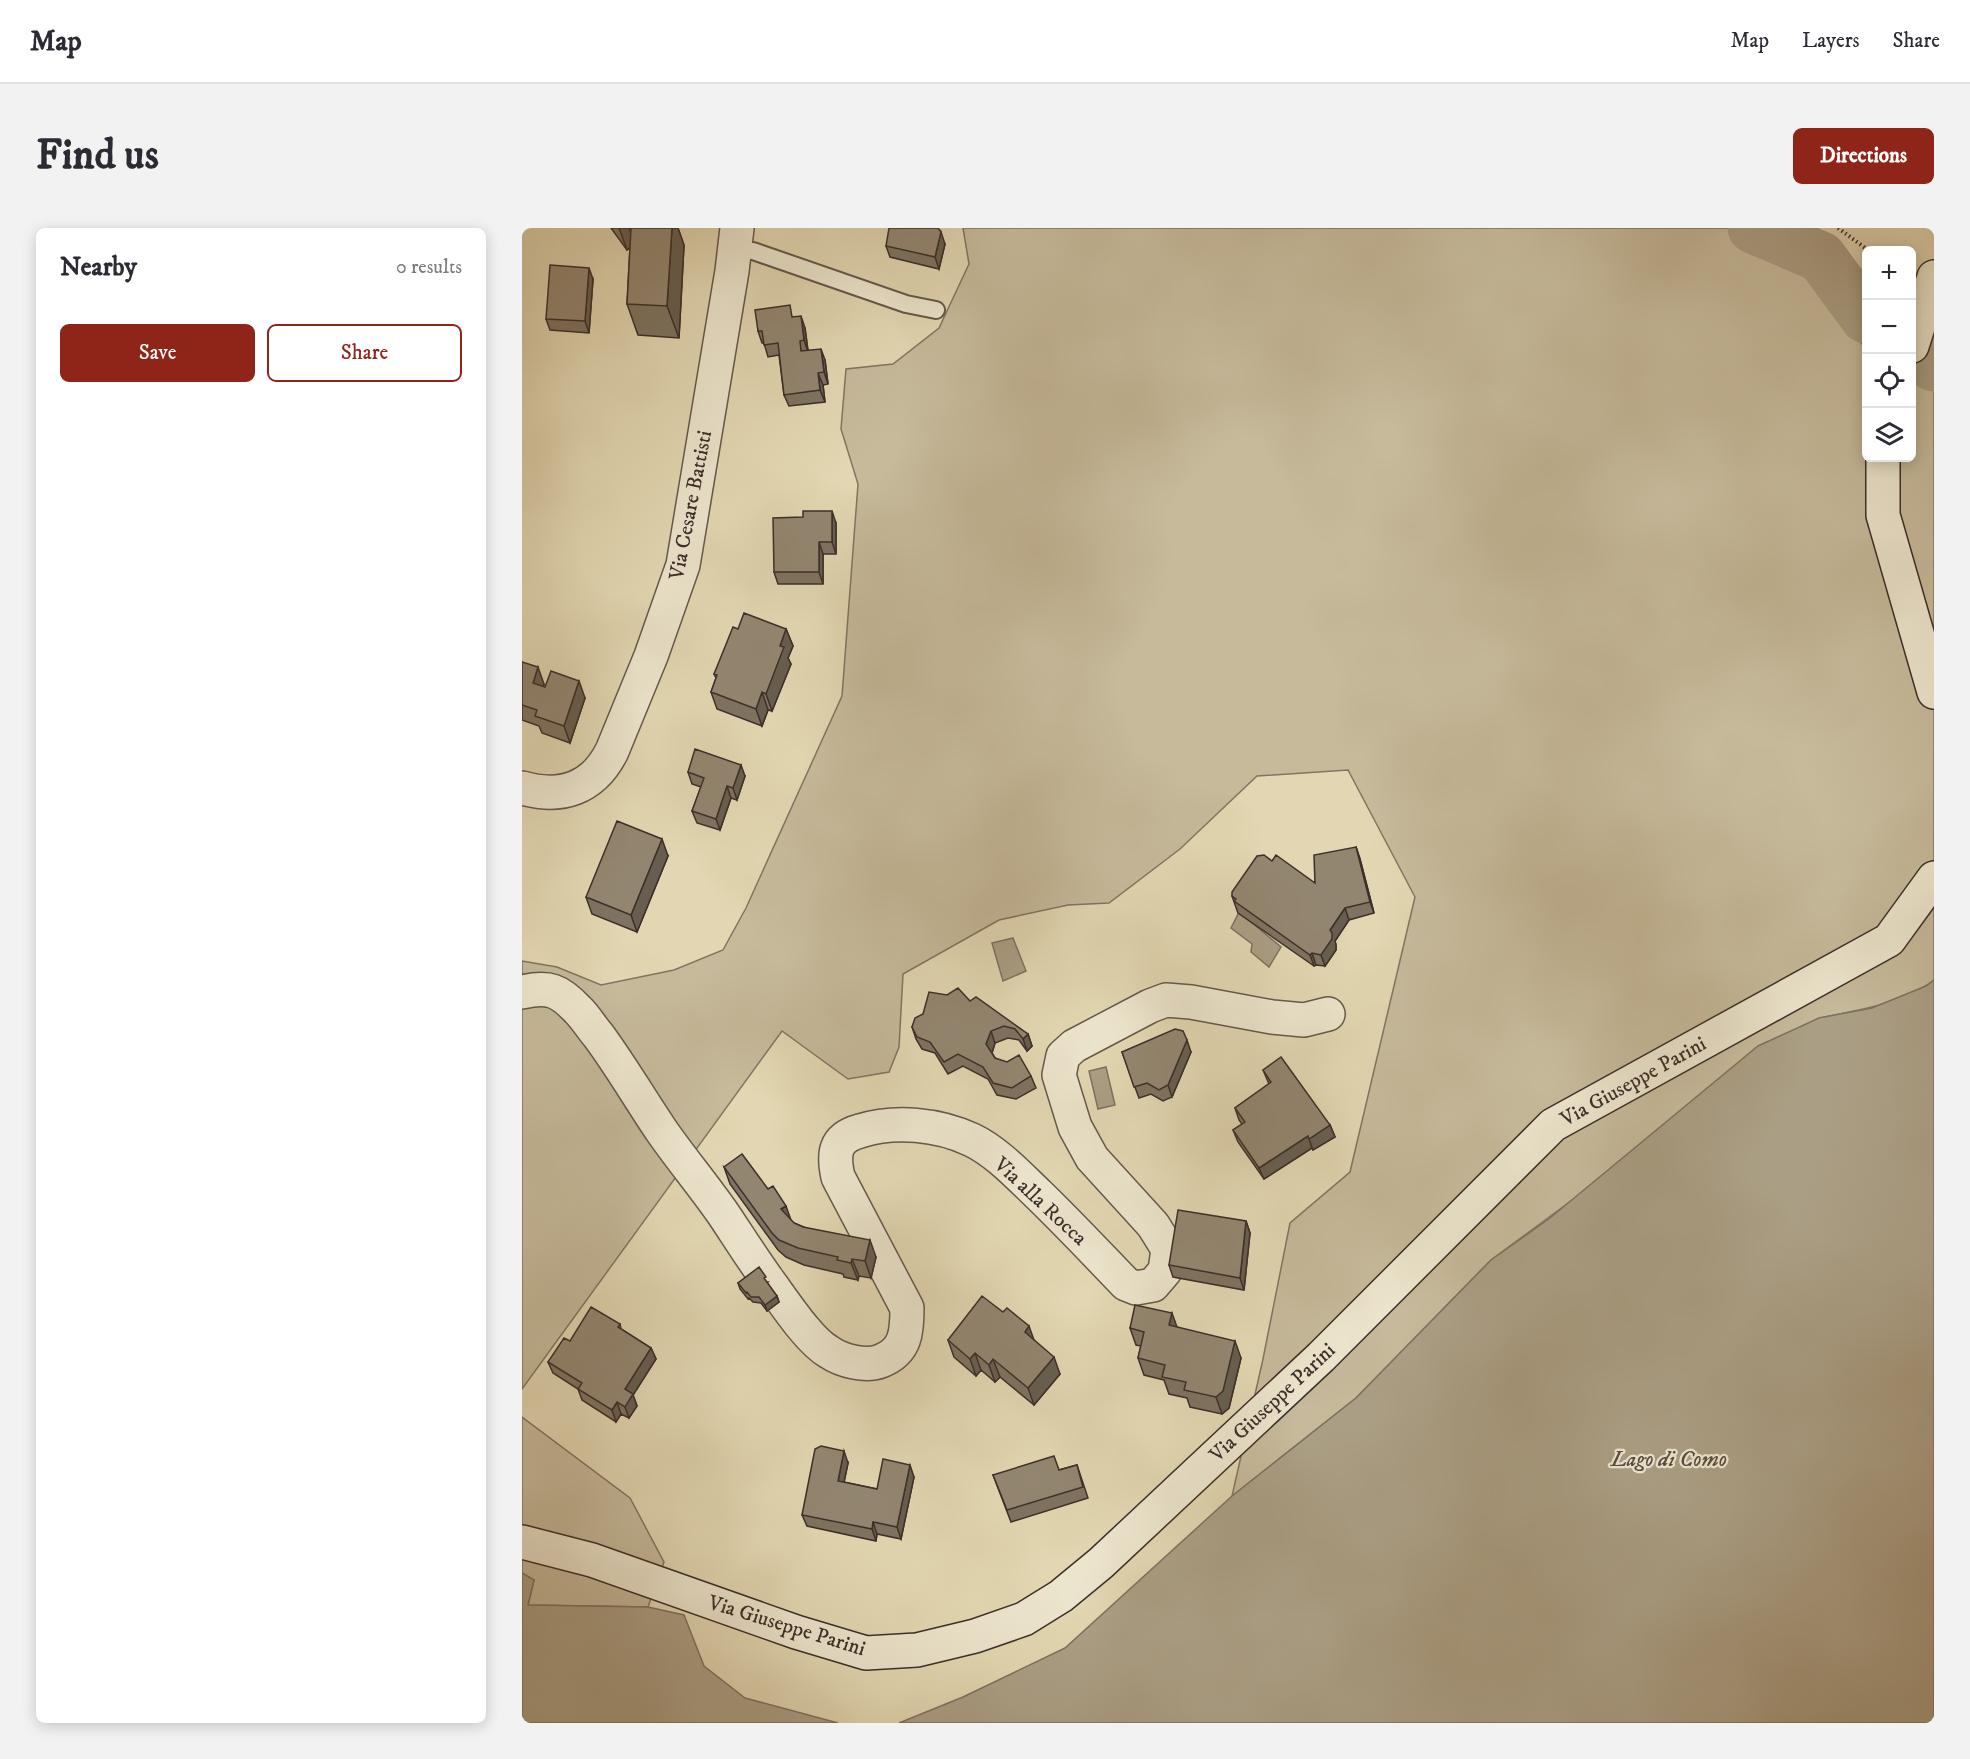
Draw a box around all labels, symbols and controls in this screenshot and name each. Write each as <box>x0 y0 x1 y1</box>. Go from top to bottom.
text: Map <box>30 24 82 59</box>
text: Map <box>1730 28 1769 54</box>
text: Layers <box>1802 28 1860 54</box>
text: Share <box>1893 28 1940 54</box>
button: Directions <box>1793 128 1934 184</box>
text: Find us <box>36 130 159 182</box>
map controls <box>1862 246 1916 462</box>
button: + <box>1862 246 1916 300</box>
text: Nearby <box>60 251 137 284</box>
text: 0 results <box>396 255 462 280</box>
button: − <box>1862 300 1916 354</box>
button: Save <box>60 324 255 382</box>
button: Share <box>267 324 462 382</box>
button: locate <box>1862 354 1916 408</box>
button: layers <box>1862 408 1916 462</box>
street label: Via Cesare Battisti <box>664 428 718 583</box>
street label: Via Giuseppe Parini <box>1555 1031 1711 1133</box>
street label: Via alla Rocca <box>988 1151 1092 1252</box>
street label: Via Giuseppe Parini <box>1204 1338 1341 1468</box>
water label: Lago di Como <box>1609 1446 1727 1473</box>
street label: Via Giuseppe Parini <box>704 1589 868 1662</box>

